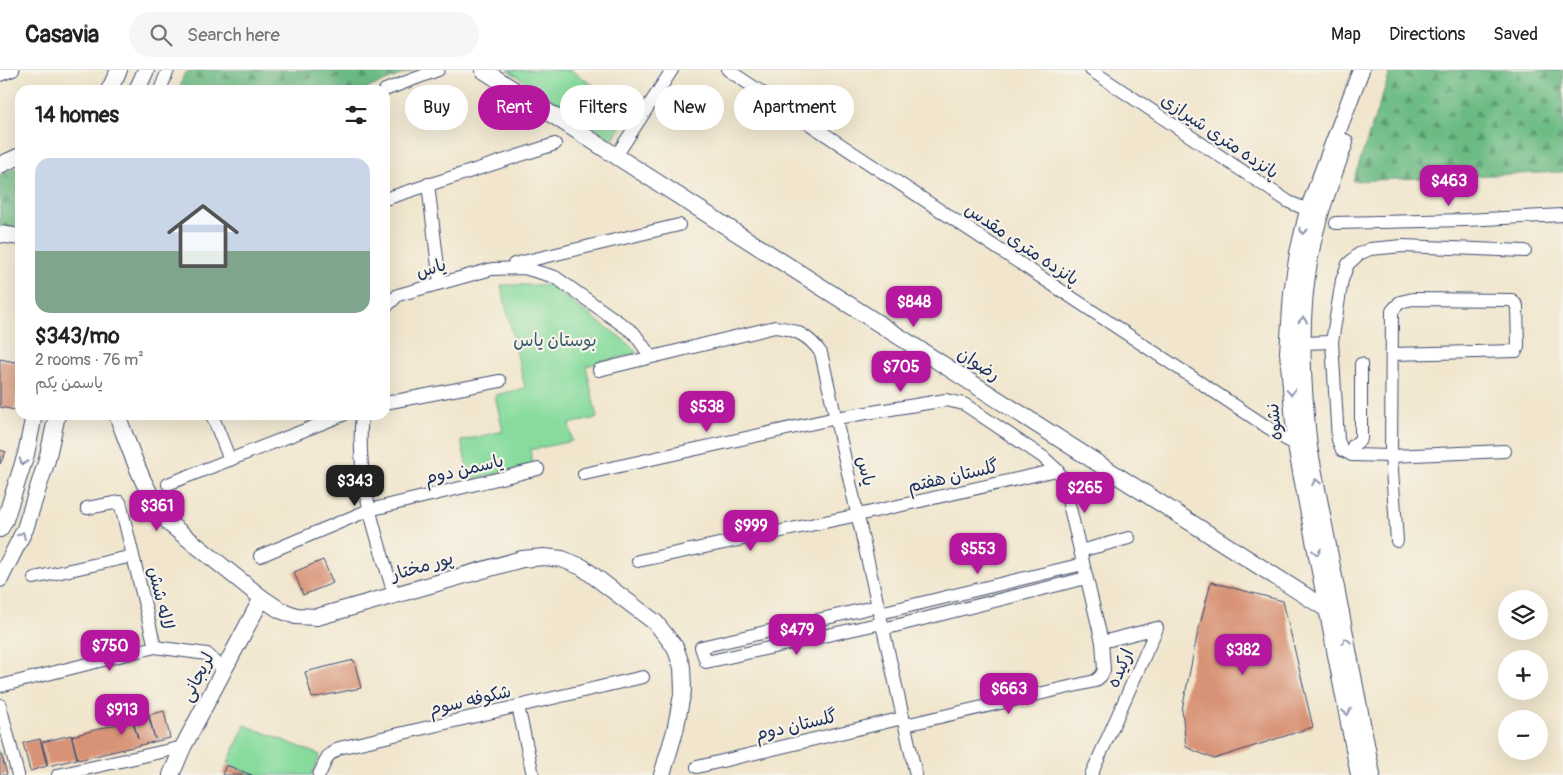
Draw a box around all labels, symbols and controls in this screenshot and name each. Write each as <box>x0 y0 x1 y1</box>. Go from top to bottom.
search box <box>129 12 479 57</box>
text: Casavia <box>25 20 99 49</box>
icon: search <box>147 21 175 49</box>
text: Search here <box>187 23 280 47</box>
text: Map <box>1331 23 1361 46</box>
text: Directions <box>1389 23 1465 46</box>
text: Saved <box>1493 23 1538 46</box>
chip: Buy <box>405 85 468 130</box>
chip: Rent <box>478 85 550 130</box>
chip: Filters <box>560 85 645 130</box>
chip: New <box>655 85 724 130</box>
chip: Apartment <box>734 85 854 130</box>
street label: پانزده متری شیرازی <box>1156 89 1283 184</box>
icon: filters <box>342 101 370 129</box>
text: 14 homes <box>35 102 119 129</box>
pin: $463 <box>1419 164 1479 207</box>
text: $463 <box>1431 171 1467 191</box>
icon: home <box>158 191 248 281</box>
street label: پانزده متری مقدس <box>960 198 1083 291</box>
one-way arrow <box>1298 226 1309 235</box>
street label: یاس <box>413 253 449 284</box>
pin: $848 <box>884 286 944 328</box>
text: $848 <box>897 292 931 312</box>
one-way arrow <box>1298 316 1309 324</box>
text: $343/mo <box>35 323 119 350</box>
park label: بوستان یاس <box>513 329 597 352</box>
street label: رضوان <box>953 342 1004 387</box>
text: 2 rooms · 76 m² <box>35 350 144 370</box>
pin: $705 <box>871 350 931 393</box>
text: $705 <box>883 357 919 377</box>
text: یاسمن یکم <box>35 373 103 393</box>
one-way arrow <box>1285 388 1296 396</box>
pin: $538 <box>677 390 737 433</box>
text: $538 <box>690 397 724 417</box>
street label: نشوه <box>1261 402 1288 442</box>
street label: یاسمن دوم <box>422 449 506 492</box>
street label: یاس <box>851 454 880 489</box>
street label: گلستان هفتم <box>905 455 1002 500</box>
one-way arrow <box>19 458 29 466</box>
pin: $343 <box>325 464 385 507</box>
text: $343 <box>337 471 373 491</box>
pin: $265 <box>1055 472 1115 514</box>
one-way arrow <box>1311 477 1321 486</box>
text: $265 <box>1067 478 1103 498</box>
pin: $361 <box>127 490 187 532</box>
text: $361 <box>140 496 174 516</box>
pin: $999 <box>721 510 781 552</box>
text: $999 <box>734 516 768 536</box>
one-way arrow <box>15 531 26 540</box>
pin: $553 <box>948 532 1008 575</box>
text: $553 <box>961 539 995 559</box>
street label: پور مختار <box>386 547 456 587</box>
one-way arrow <box>1311 548 1322 557</box>
street label: لاله شش <box>142 564 179 632</box>
map controls <box>1498 590 1548 760</box>
button: layers <box>1498 590 1548 640</box>
pin: $479 <box>767 614 827 656</box>
text: $479 <box>780 620 814 640</box>
pin: $750 <box>80 630 140 672</box>
pin: $382 <box>1213 634 1273 676</box>
text: $750 <box>92 636 128 656</box>
one-way arrow <box>1342 637 1352 646</box>
text: $382 <box>1226 640 1260 660</box>
street label: ارکیده <box>1102 645 1139 691</box>
street label: لریجانی <box>175 649 220 706</box>
button: + <box>1498 650 1548 700</box>
pin: $663 <box>979 672 1039 715</box>
text: $663 <box>991 679 1027 699</box>
street label: شکوفه سوم <box>427 680 514 723</box>
pin: $913 <box>92 694 152 736</box>
text: $913 <box>106 700 138 720</box>
street label: گلستان دوم <box>753 705 840 748</box>
one-way arrow <box>1342 708 1352 716</box>
button: − <box>1498 710 1548 760</box>

